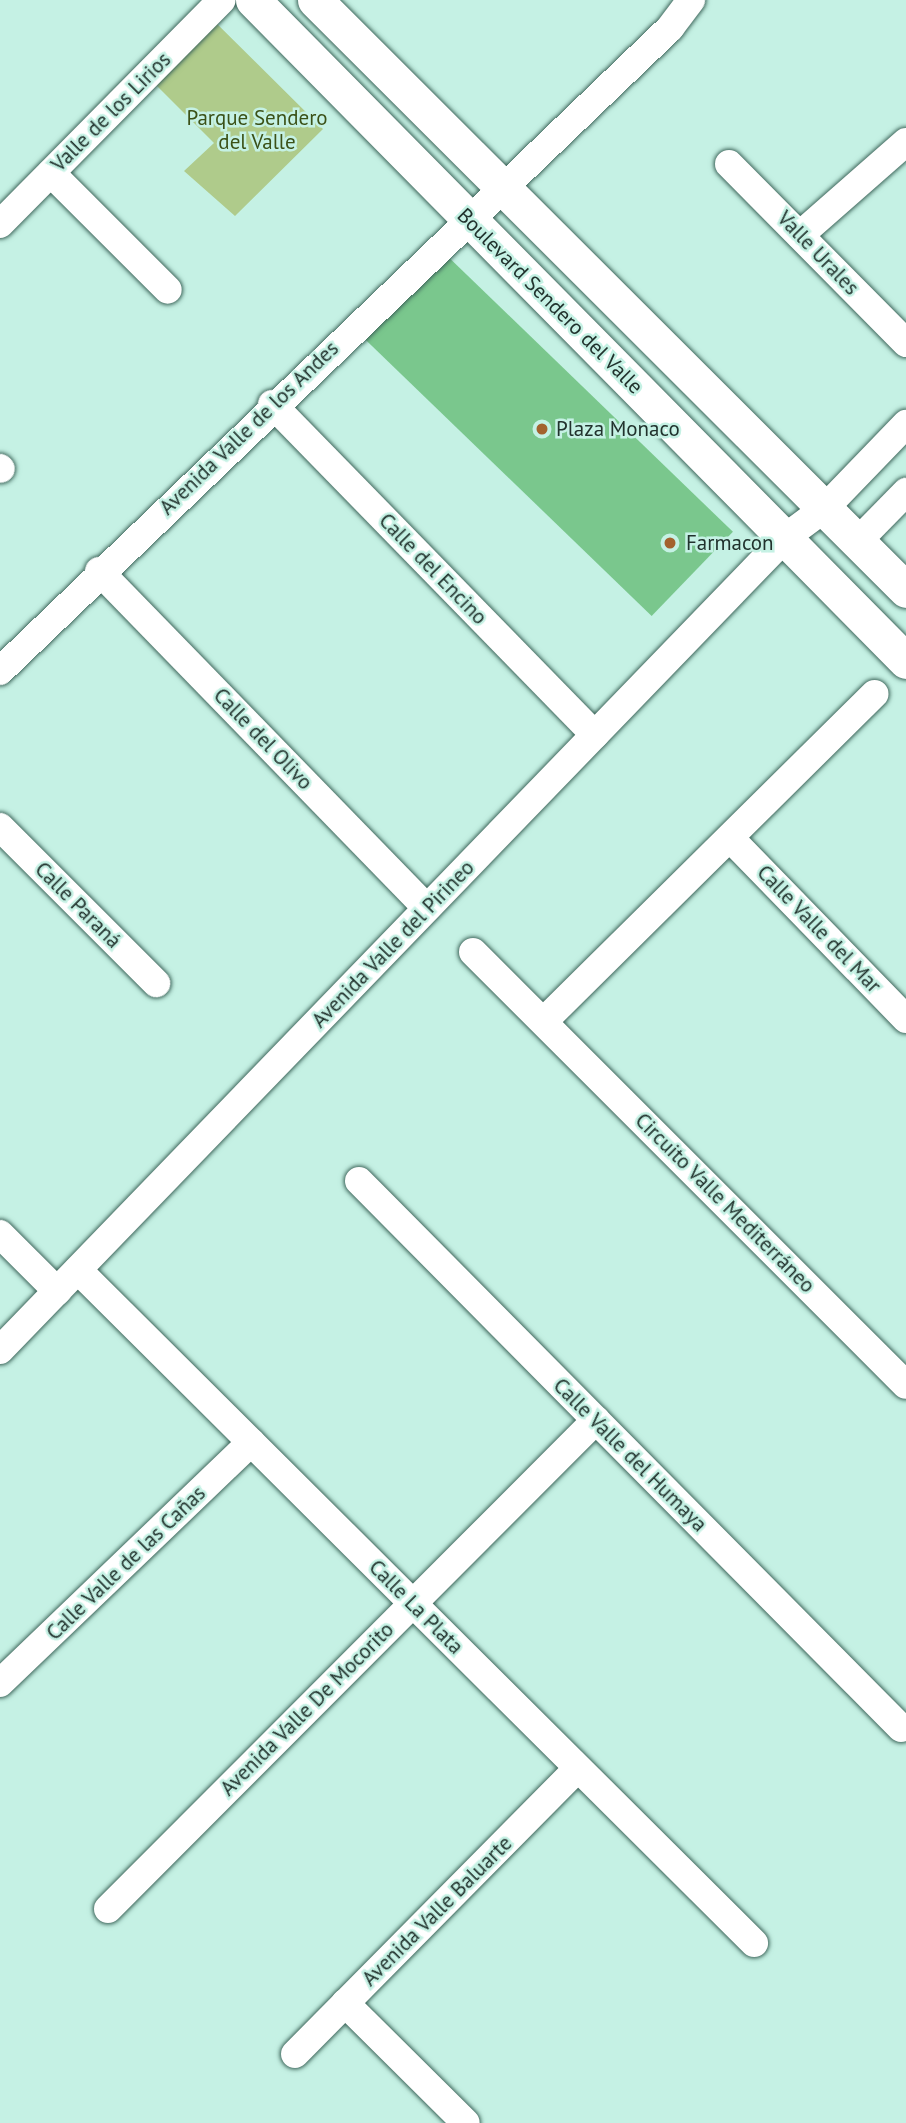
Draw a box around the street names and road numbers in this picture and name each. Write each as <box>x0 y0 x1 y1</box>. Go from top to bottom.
street label: Valle de los Lirios <box>46 47 176 177</box>
street label: Boulevard Sendero del Valle <box>452 203 648 399</box>
street label: Valle Urales <box>772 206 864 300</box>
street label: Avenida Valle de los Andes <box>154 335 344 521</box>
street label: Calle del Encino <box>374 508 492 630</box>
street label: Calle del Olivo <box>208 683 318 795</box>
street label: Avenida Valle del Pirineo <box>306 855 480 1033</box>
street label: Calle Paraná <box>30 857 126 953</box>
street label: Calle Valle del Mar <box>751 860 887 998</box>
street label: Circuito Valle Mediterráneo <box>630 1108 820 1298</box>
street label: Calle Valle del Humaya <box>548 1373 712 1537</box>
street label: Calle Valle de las Cañas <box>41 1480 211 1646</box>
street label: Calle La Plata <box>364 1555 468 1659</box>
street label: Avenida Valle De Mocorito <box>215 1617 399 1801</box>
street label: Avenida Valle Baluarte <box>357 1831 517 1991</box>

